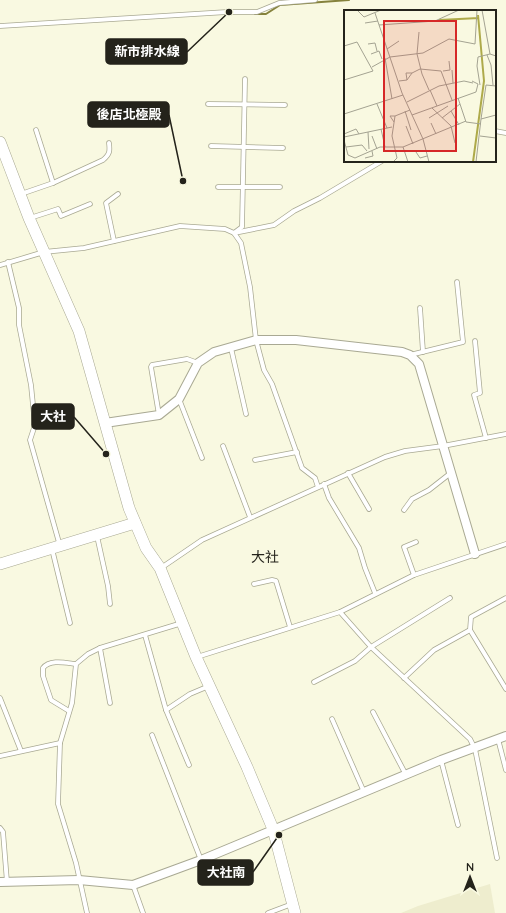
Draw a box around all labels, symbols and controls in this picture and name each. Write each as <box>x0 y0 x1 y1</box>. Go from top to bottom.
inset map <box>344 10 496 162</box>
callout: 新市排水線 <box>106 39 187 64</box>
text: 新市排水線 <box>114 43 180 59</box>
callout: 後店北極殿 <box>88 102 169 127</box>
text: 後店北極殿 <box>96 106 162 122</box>
callout: 大社 <box>32 404 74 429</box>
text: 大社 <box>40 408 66 424</box>
district label: 大社 <box>251 548 279 566</box>
north arrow <box>450 857 490 897</box>
callout: 大社南 <box>198 860 253 885</box>
text: N <box>466 860 474 874</box>
text: 大社南 <box>206 864 246 880</box>

